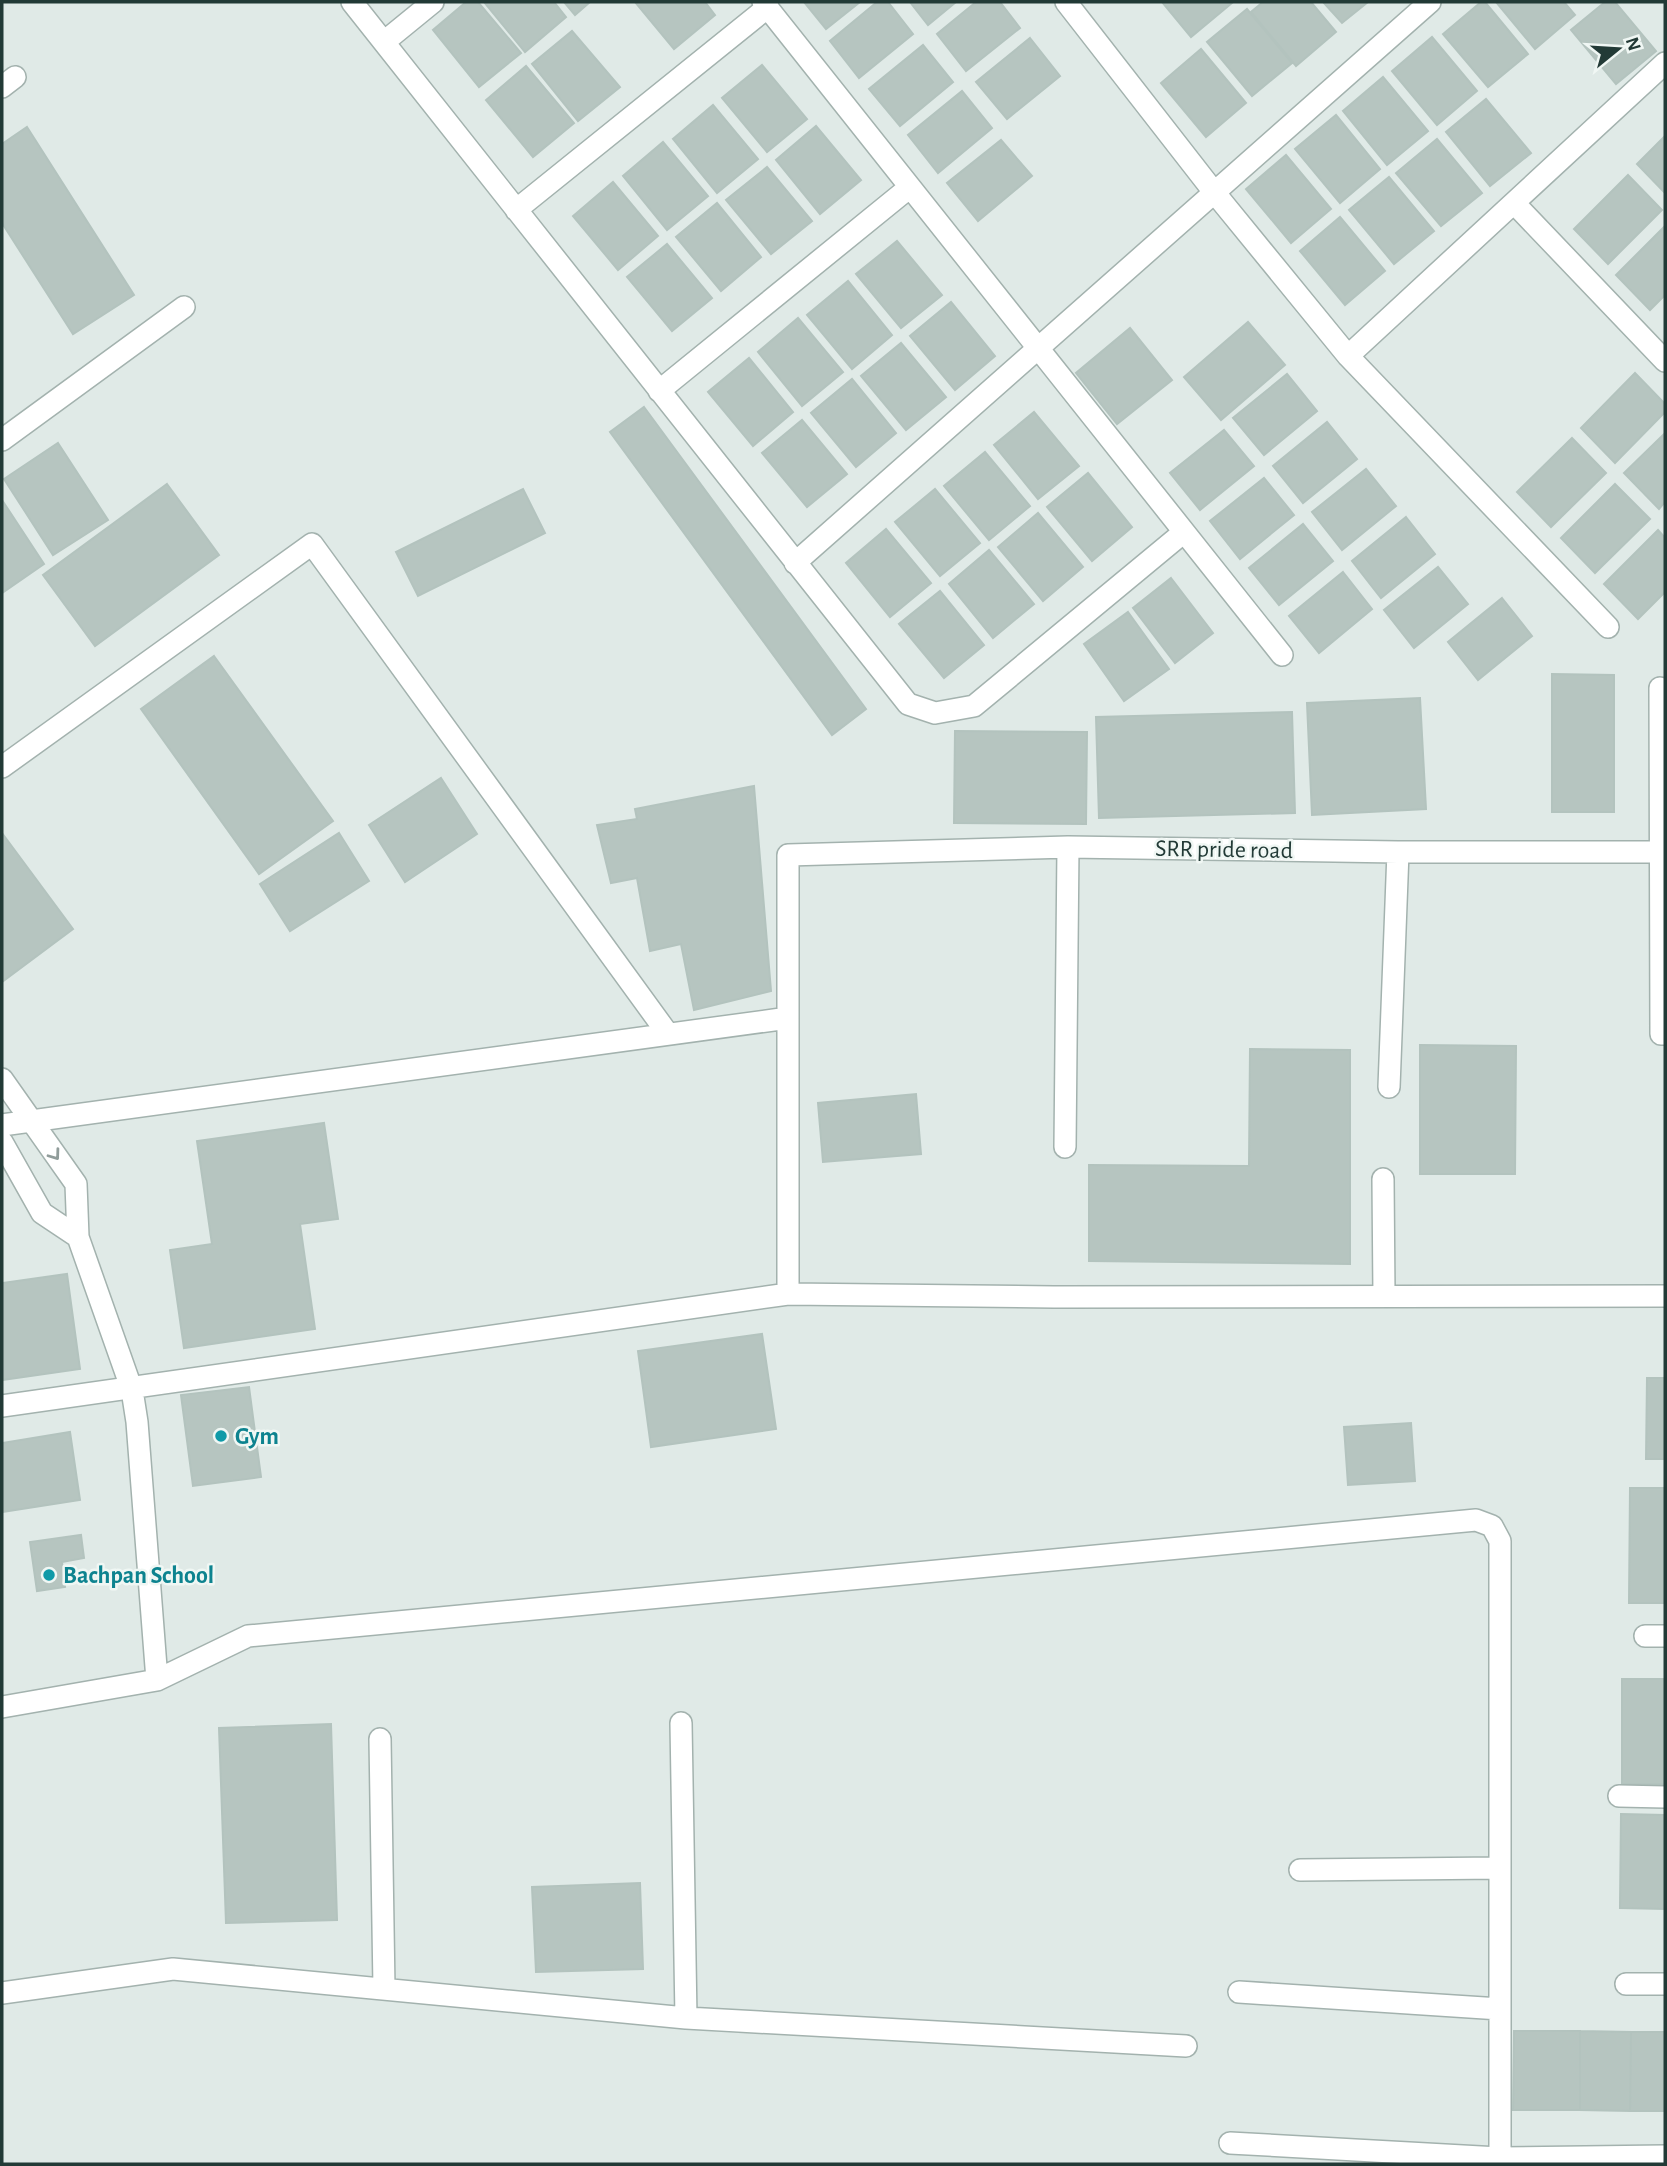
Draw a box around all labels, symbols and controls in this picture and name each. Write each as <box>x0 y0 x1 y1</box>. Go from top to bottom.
north arrow <box>1583 14 1653 84</box>
text: N <box>1622 35 1644 53</box>
street label: SRR pride road <box>1155 837 1293 863</box>
one-way arrow <box>46 1148 59 1160</box>
place label: Gym <box>235 1425 279 1449</box>
marker: Gym <box>213 1428 229 1444</box>
place label: Bachpan School <box>63 1564 214 1588</box>
marker: Bachpan School <box>41 1567 57 1583</box>

